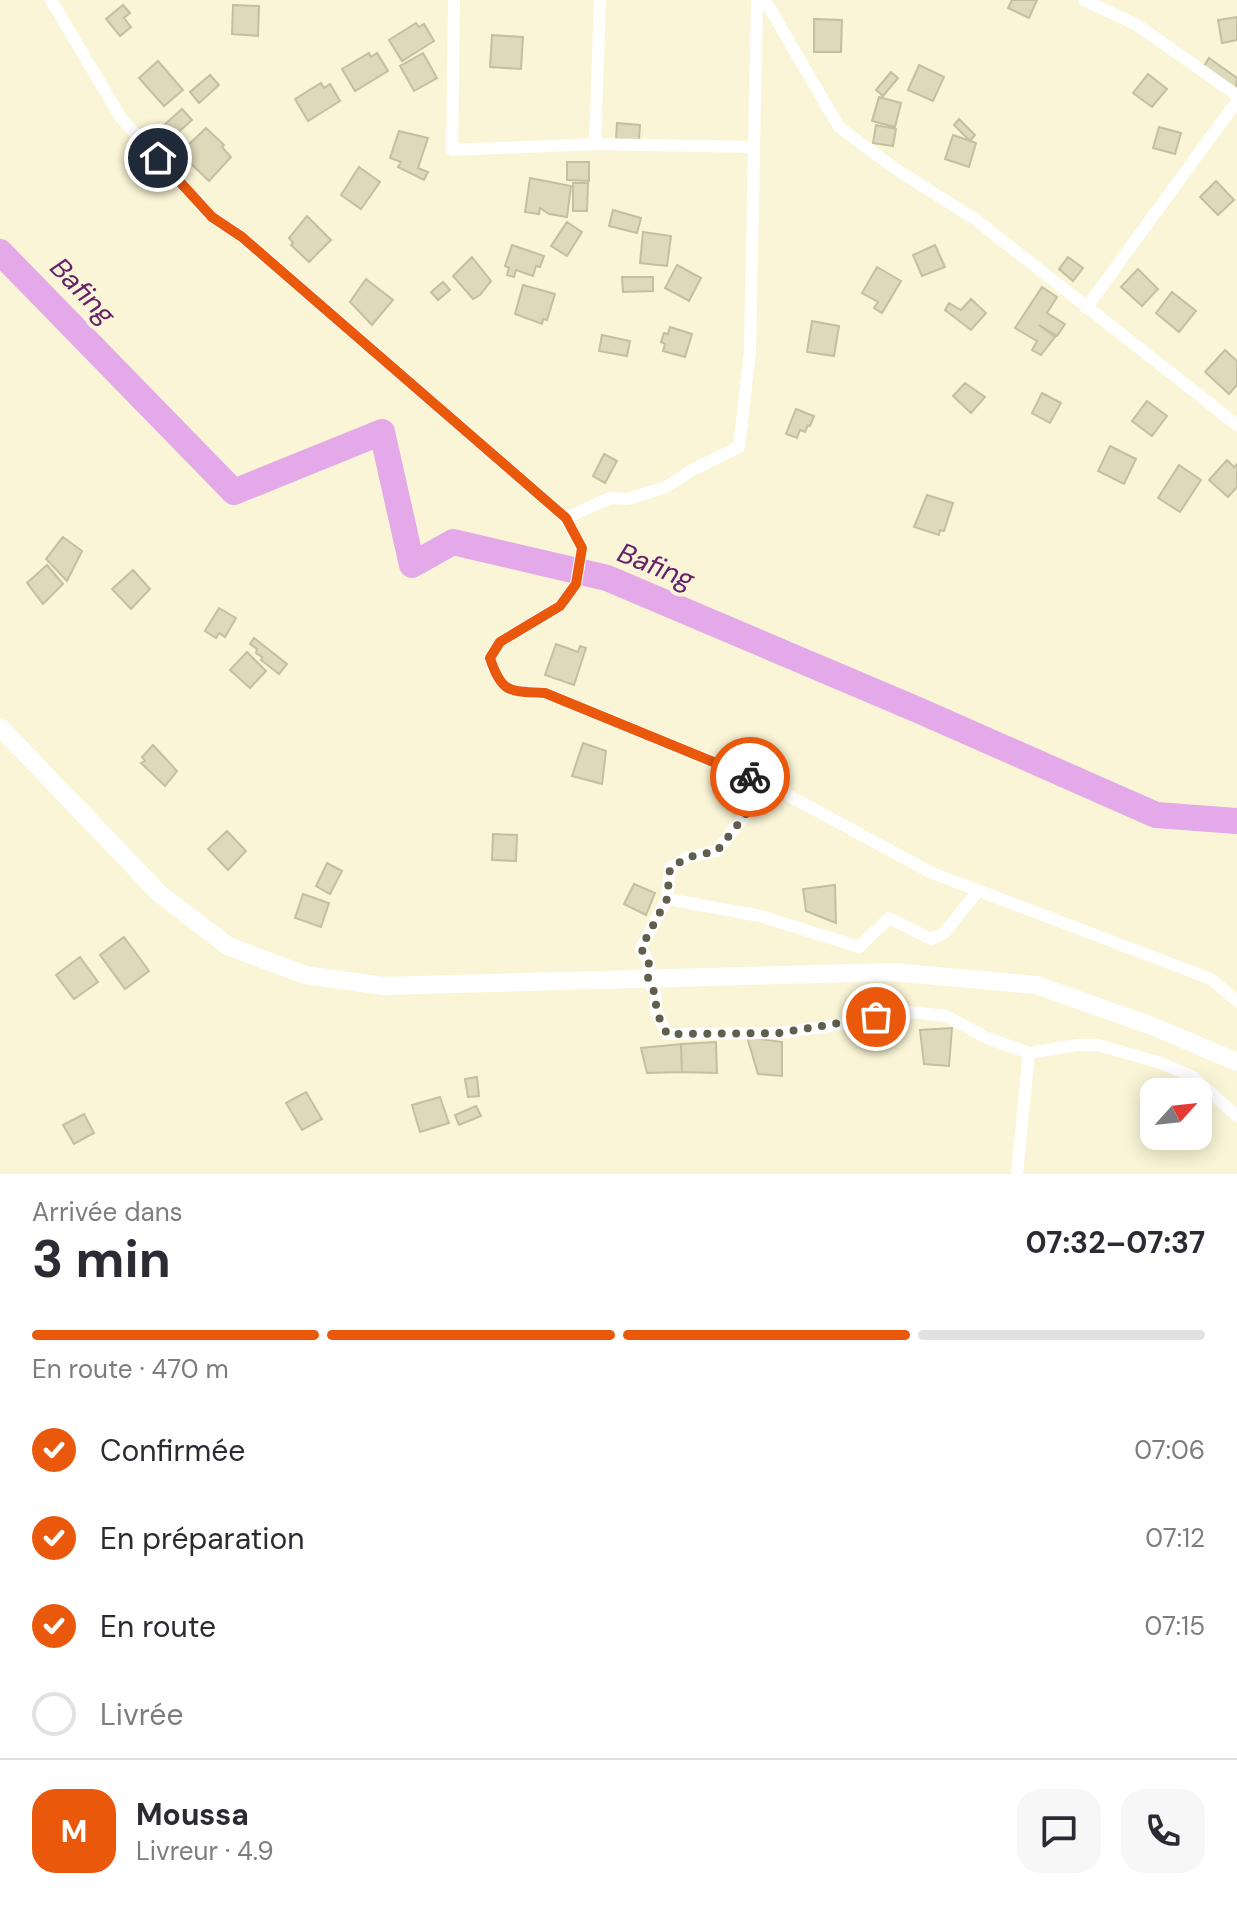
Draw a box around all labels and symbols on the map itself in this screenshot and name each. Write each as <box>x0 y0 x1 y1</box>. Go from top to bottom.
pin <box>124 124 192 192</box>
water label: Bafing <box>42 249 124 333</box>
water label: Bafing <box>612 534 700 598</box>
courier <box>710 737 790 817</box>
pin <box>842 983 910 1051</box>
north arrow <box>1140 1078 1212 1150</box>

